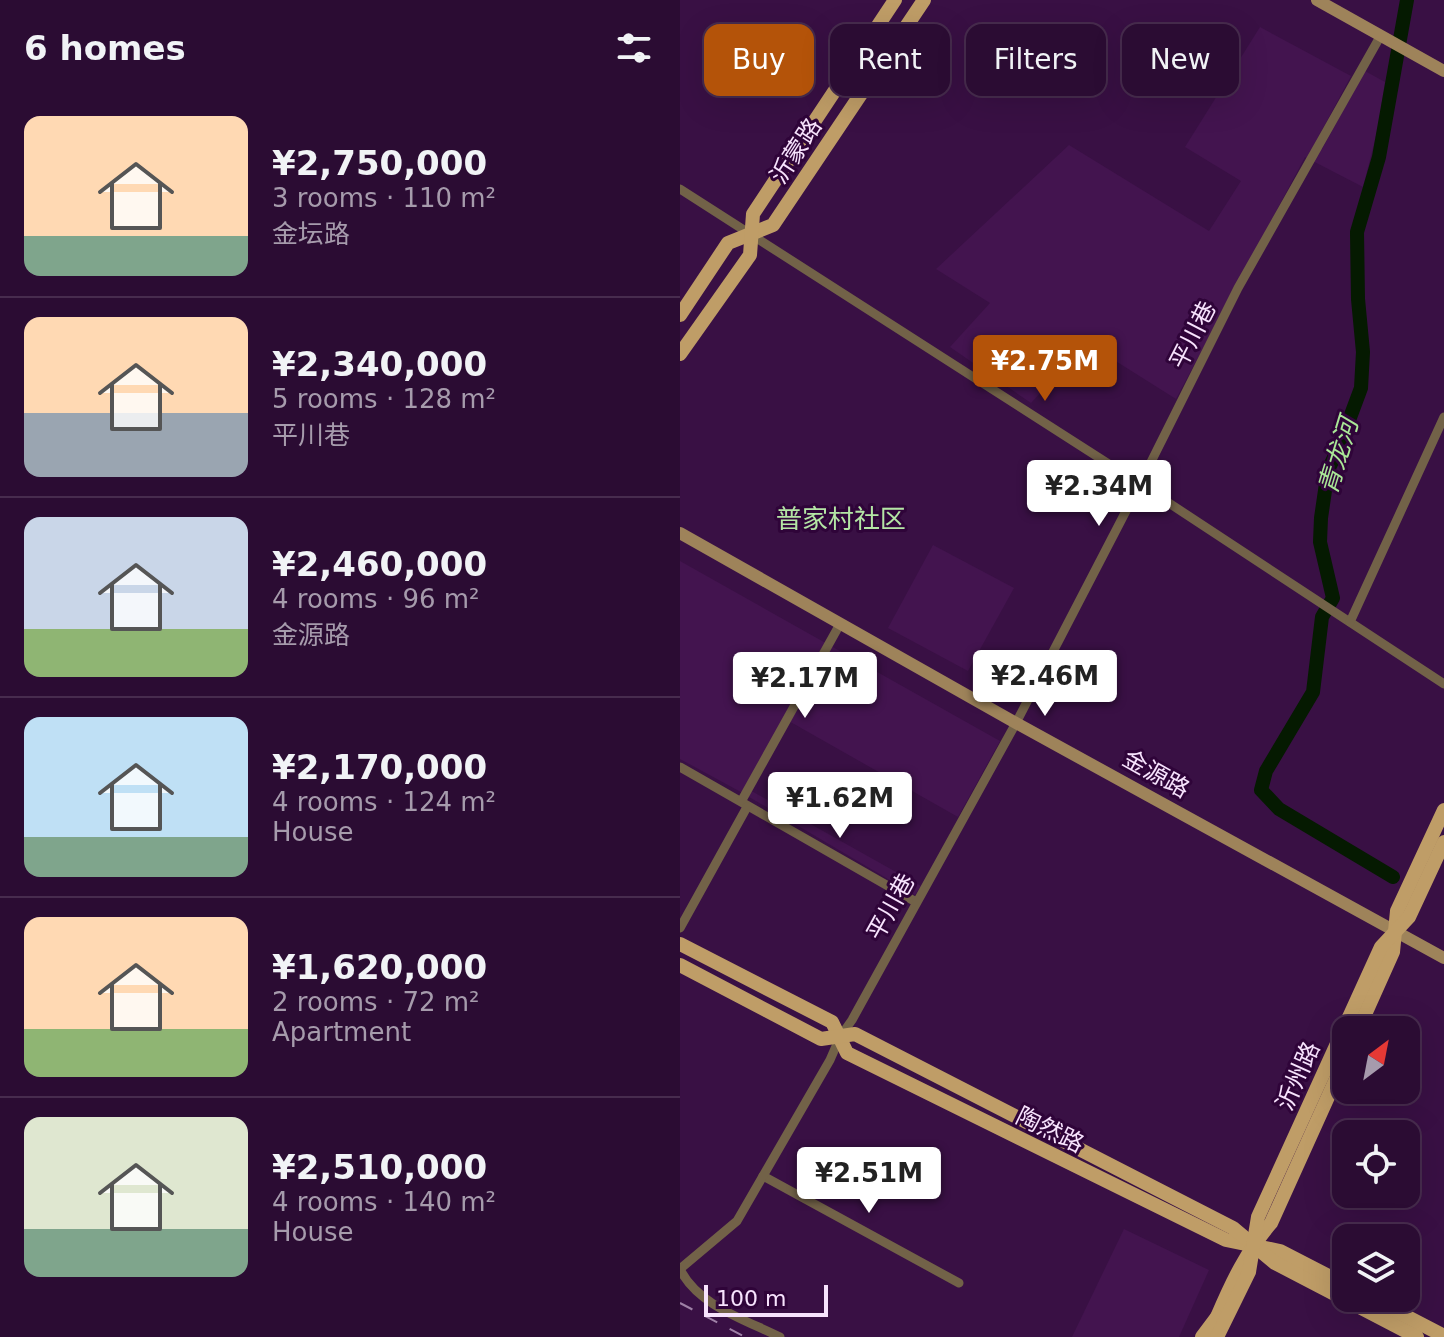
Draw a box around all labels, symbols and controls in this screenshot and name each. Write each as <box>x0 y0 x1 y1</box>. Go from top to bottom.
chip: Buy <box>704 24 814 96</box>
chip: Rent <box>830 24 950 96</box>
chip: Filters <box>966 24 1106 96</box>
chip: New <box>1122 24 1239 96</box>
icon: filters <box>612 26 656 70</box>
text: 6 homes <box>24 28 186 68</box>
street label: 沂蒙路 <box>765 113 827 189</box>
text: ¥2,750,000 <box>272 143 487 183</box>
icon: home <box>88 148 184 244</box>
text: 3 rooms · 110 m² <box>272 183 496 213</box>
text: 金坛路 <box>272 219 350 249</box>
street label: 平川巷 <box>1164 297 1222 373</box>
pin: ¥2.75M <box>980 335 1110 403</box>
text: ¥2,340,000 <box>272 344 487 384</box>
text: ¥2.75M <box>991 346 1099 376</box>
icon: home <box>88 349 184 445</box>
text: 5 rooms · 128 m² <box>272 384 496 414</box>
water label: 青龙河 <box>1312 410 1365 498</box>
text: 平川巷 <box>272 420 350 450</box>
pin: ¥2.34M <box>1034 460 1164 528</box>
text: ¥2.34M <box>1045 471 1153 501</box>
district label: 普家村社区 <box>776 504 906 534</box>
text: ¥2,460,000 <box>272 544 487 584</box>
icon: home <box>88 549 184 645</box>
text: 4 rooms · 96 m² <box>272 584 480 614</box>
text: 金源路 <box>272 620 350 650</box>
pin: ¥2.46M <box>980 650 1110 718</box>
pin: ¥2.17M <box>740 652 870 720</box>
text: ¥2.46M <box>991 661 1099 691</box>
text: ¥2.17M <box>751 663 859 693</box>
street label: 金源路 <box>1118 744 1194 804</box>
text: ¥2,170,000 <box>272 747 487 787</box>
icon: home <box>88 749 184 845</box>
pin: ¥1.62M <box>775 772 905 840</box>
text: ¥1.62M <box>786 783 894 813</box>
text: 4 rooms · 124 m² <box>272 787 496 817</box>
text: House <box>272 817 353 847</box>
street label: 平川巷 <box>861 869 921 945</box>
text: ¥1,620,000 <box>272 947 487 987</box>
icon: home <box>88 949 184 1045</box>
text: 2 rooms · 72 m² <box>272 987 480 1017</box>
north arrow <box>1332 1016 1420 1104</box>
map controls <box>1332 1016 1420 1312</box>
text: Apartment <box>272 1017 411 1047</box>
street label: 沂州路 <box>1271 1037 1325 1115</box>
street label: 陶然路 <box>1012 1102 1088 1158</box>
button: locate <box>1332 1120 1420 1208</box>
text: ¥2,510,000 <box>272 1147 487 1187</box>
pin: ¥2.51M <box>804 1147 934 1215</box>
icon: home <box>88 1149 184 1245</box>
text: ¥2.51M <box>815 1158 923 1188</box>
text: 4 rooms · 140 m² <box>272 1187 496 1217</box>
text: House <box>272 1217 353 1247</box>
button: layers <box>1332 1224 1420 1312</box>
scale bar <box>704 1281 828 1317</box>
text: 100 m <box>716 1286 786 1311</box>

